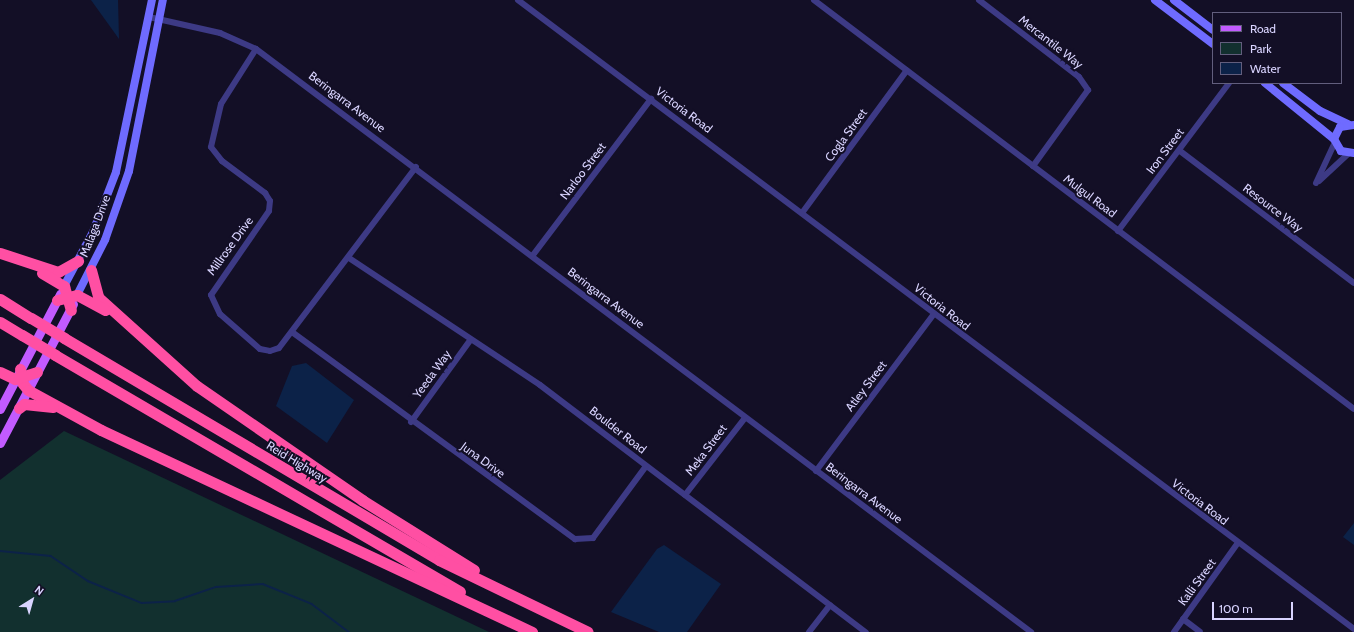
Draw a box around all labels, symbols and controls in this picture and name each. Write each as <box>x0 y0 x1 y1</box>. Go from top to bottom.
street label: Mercantile Way <box>1016 12 1086 72</box>
legend <box>1212 12 1342 84</box>
text: Road <box>1250 21 1276 36</box>
text: Park <box>1250 41 1272 56</box>
text: Water <box>1250 61 1280 76</box>
street label: Beringarra Avenue <box>306 69 388 135</box>
street label: Victoria Road <box>653 84 715 136</box>
street label: Cogla Street <box>822 106 870 164</box>
street label: Iron Street <box>1143 125 1187 177</box>
street label: Narloo Street <box>557 140 609 202</box>
street label: Mulgul Road <box>1061 171 1119 221</box>
street label: Resource Way <box>1240 181 1306 235</box>
street label: Malaga Drive <box>77 193 113 259</box>
street label: Millrose Drive <box>204 214 256 278</box>
street label: Beringarra Avenue <box>565 265 647 331</box>
street label: Victoria Road <box>911 281 973 333</box>
street label: Yeeda Way <box>410 347 454 401</box>
street label: Atley Street <box>842 358 890 414</box>
street label: Boulder Road <box>587 403 649 457</box>
street label: Meka Street <box>682 422 730 478</box>
street label: Reid Highway <box>264 438 330 486</box>
street label: Juna Drive <box>458 439 508 481</box>
street label: Beringarra Avenue <box>823 460 905 526</box>
street label: Victoria Road <box>1169 476 1231 528</box>
street label: Kalli Street <box>1175 556 1219 608</box>
north arrow <box>12 580 52 620</box>
text: N <box>32 582 47 598</box>
scale bar <box>1214 594 1295 620</box>
text: 100 m <box>1219 601 1253 616</box>

